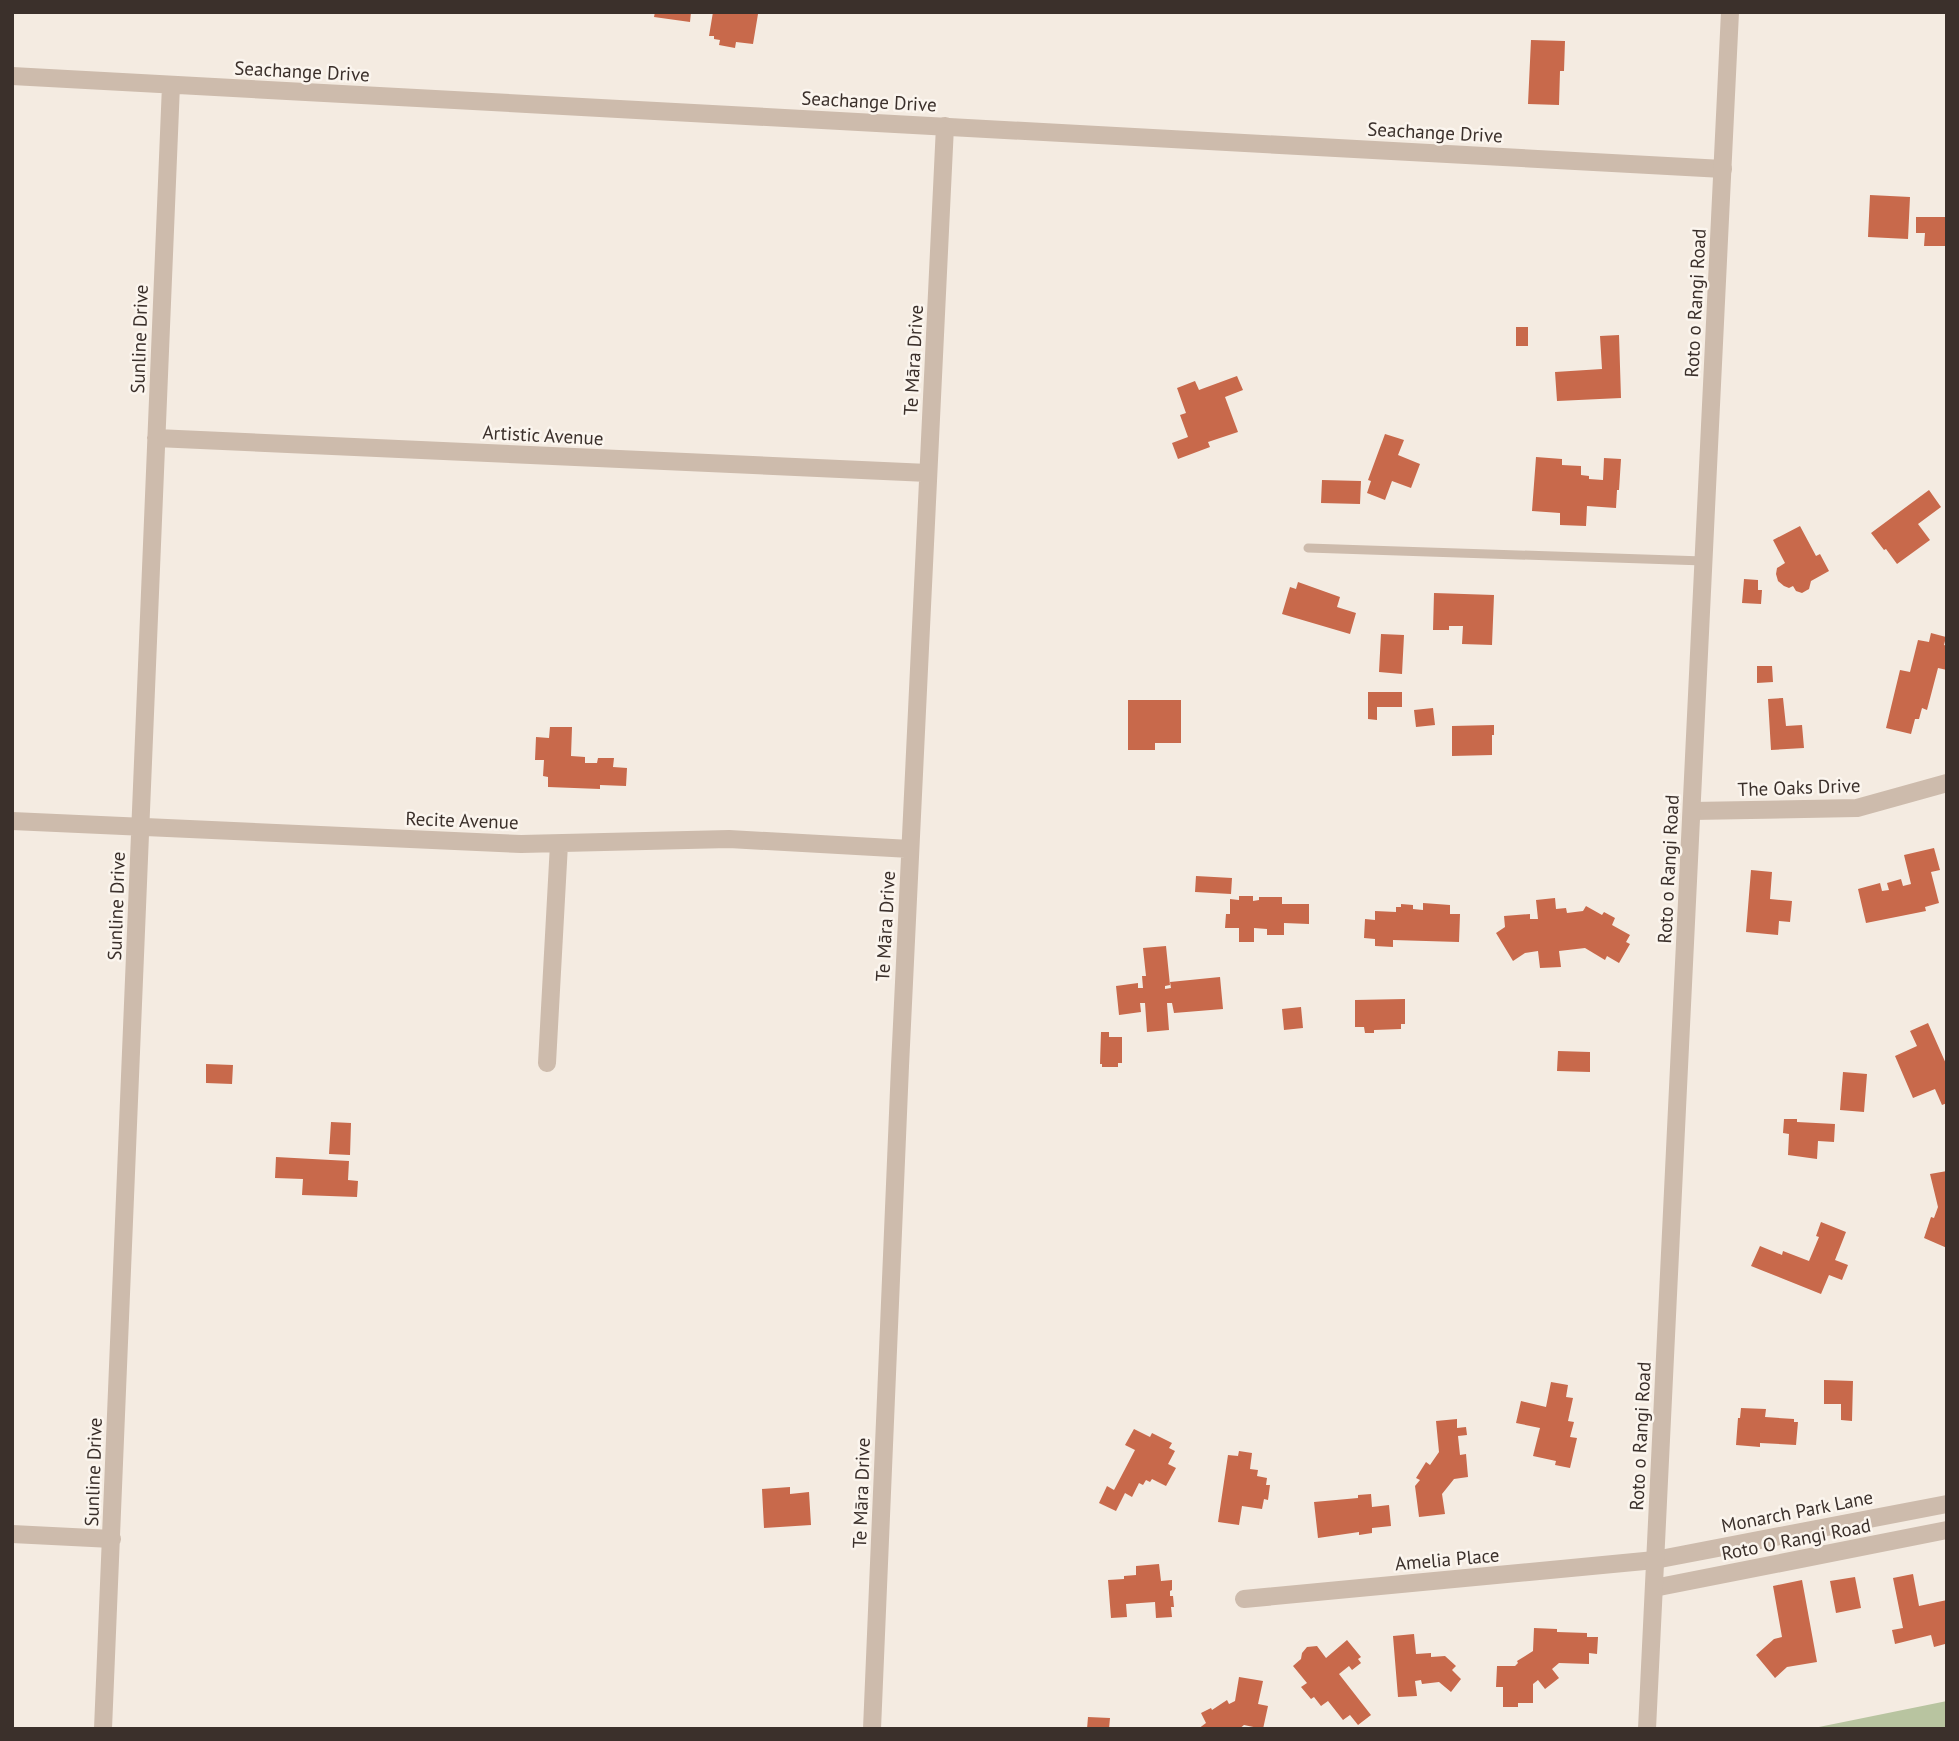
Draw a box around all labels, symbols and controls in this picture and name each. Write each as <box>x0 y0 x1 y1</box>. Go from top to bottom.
street label: Seachange Drive <box>234 55 370 87</box>
street label: Seachange Drive <box>801 85 937 117</box>
street label: Seachange Drive <box>1367 116 1503 148</box>
street label: Roto o Rangi Road <box>1679 228 1711 378</box>
street label: Sunline Drive <box>125 284 153 394</box>
street label: Te Māra Drive <box>898 304 928 416</box>
street label: Artistic Avenue <box>482 420 604 450</box>
street label: The Oaks Drive <box>1737 773 1861 801</box>
street label: Roto o Rangi Road <box>1652 794 1684 944</box>
street label: Recite Avenue <box>405 806 519 834</box>
street label: Sunline Drive <box>102 851 130 961</box>
street label: Te Māra Drive <box>870 870 900 982</box>
street label: Roto o Rangi Road <box>1624 1361 1656 1511</box>
street label: Sunline Drive <box>79 1417 107 1527</box>
street label: Te Māra Drive <box>847 1437 875 1549</box>
street label: Monarch Park Lane <box>1719 1485 1875 1537</box>
street label: Roto O Rangi Road <box>1719 1513 1873 1565</box>
street label: Amelia Place <box>1394 1542 1500 1576</box>

